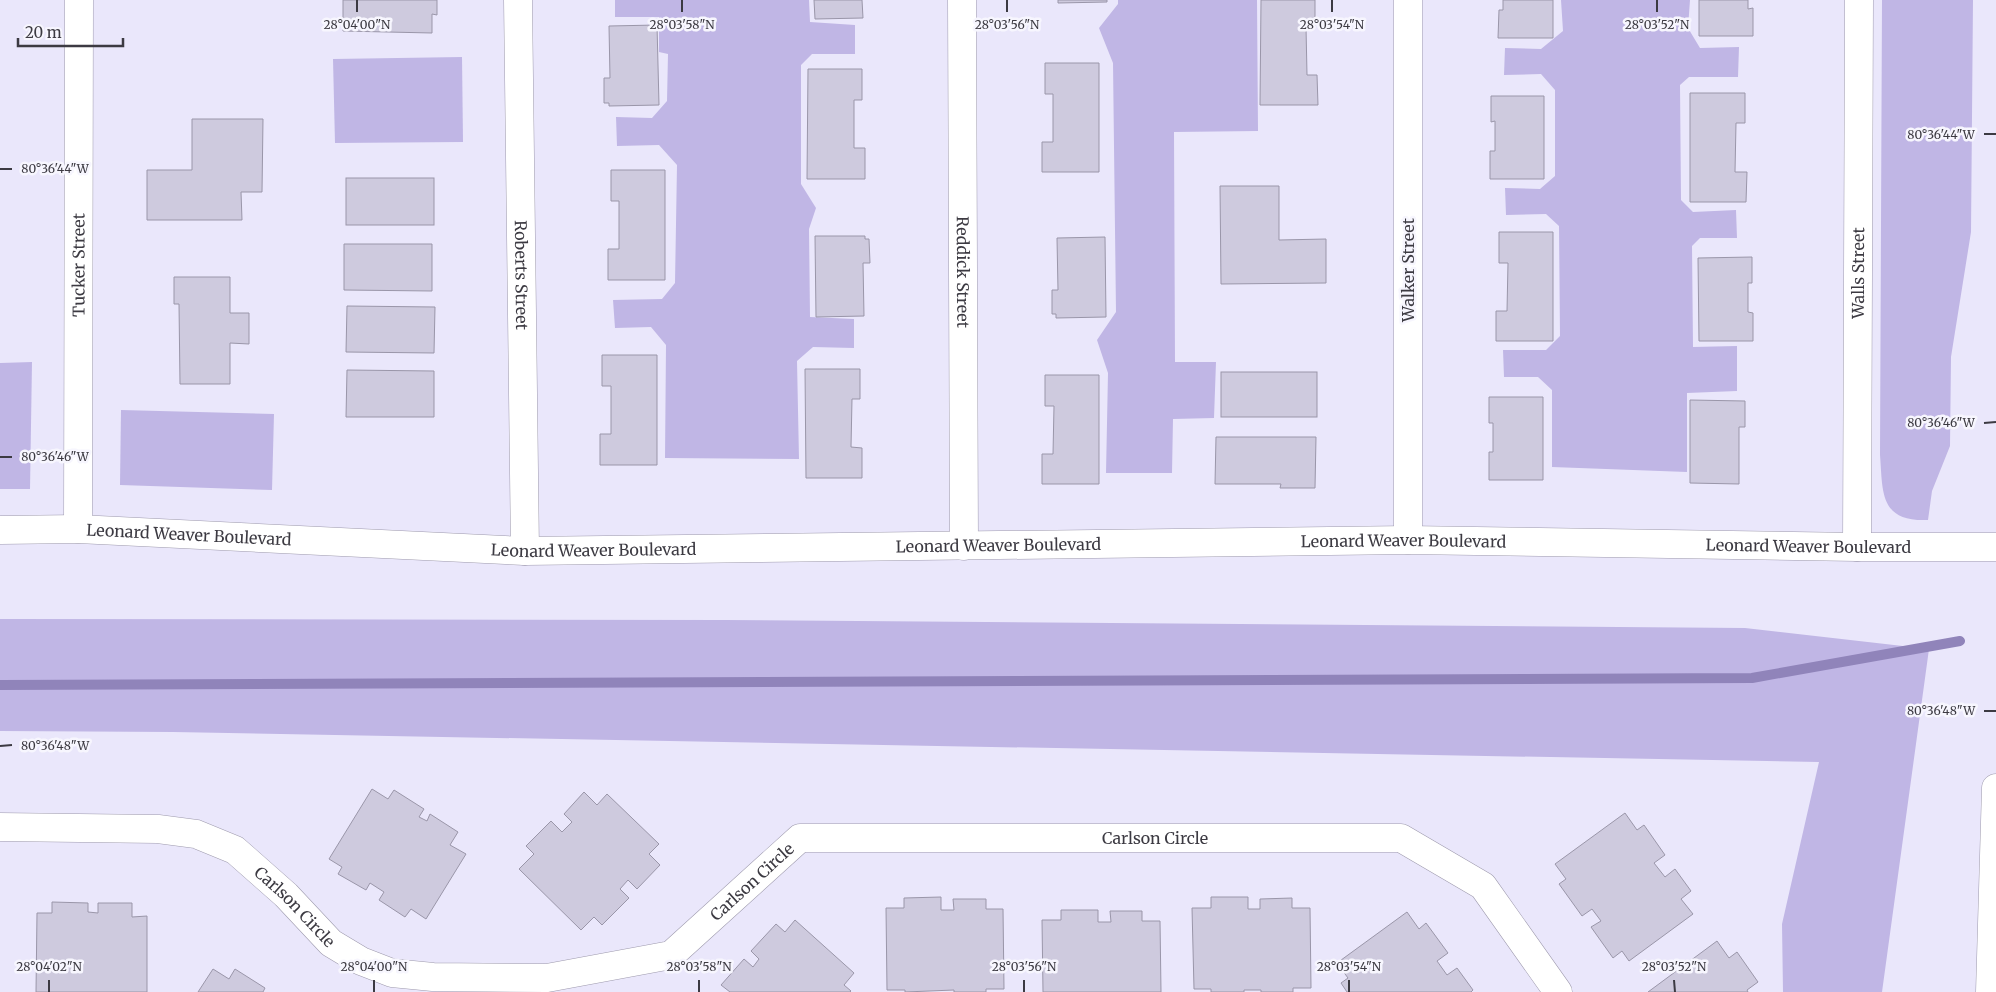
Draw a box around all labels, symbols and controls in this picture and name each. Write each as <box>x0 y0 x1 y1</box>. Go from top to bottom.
scale bar <box>18 15 122 47</box>
text: 28°04'00"N <box>324 17 391 32</box>
text: 28°03'58"N <box>649 17 715 32</box>
text: 28°03'56"N <box>975 17 1040 32</box>
text: 28°03'54"N <box>1300 17 1365 32</box>
text: 28°03'52"N <box>1625 17 1690 32</box>
text: 20 m <box>25 23 62 42</box>
text: 80°36'44"W <box>1907 127 1976 142</box>
text: 80°36'44"W <box>21 161 90 176</box>
street label: Tucker Street <box>68 212 89 317</box>
street label: Reddick Street <box>953 216 973 329</box>
street label: Walker Street <box>1398 217 1418 323</box>
street label: Roberts Street <box>511 220 532 331</box>
street label: Walls Street <box>1848 227 1868 320</box>
text: 80°36'46"W <box>1907 415 1976 430</box>
text: 80°36'46"W <box>21 449 90 464</box>
street label: Leonard Weaver Boulevard <box>86 519 292 550</box>
street label: Leonard Weaver Boulevard <box>1301 530 1507 552</box>
street label: Leonard Weaver Boulevard <box>896 534 1102 556</box>
street label: Leonard Weaver Boulevard <box>1705 535 1911 557</box>
street label: Leonard Weaver Boulevard <box>490 539 697 561</box>
text: 80°36'48"W <box>1907 703 1976 718</box>
text: 80°36'48"W <box>21 738 90 753</box>
street label: Carlson Circle <box>1102 828 1208 848</box>
street label: Carlson Circle <box>706 839 798 925</box>
street label: Carlson Circle <box>250 862 339 951</box>
text: 28°04'02"N <box>16 959 82 974</box>
text: 28°04'00"N <box>341 959 408 974</box>
text: 28°03'58"N <box>666 959 732 974</box>
text: 28°03'56"N <box>992 959 1057 974</box>
text: 28°03'54"N <box>1317 959 1382 974</box>
text: 28°03'52"N <box>1642 959 1707 974</box>

